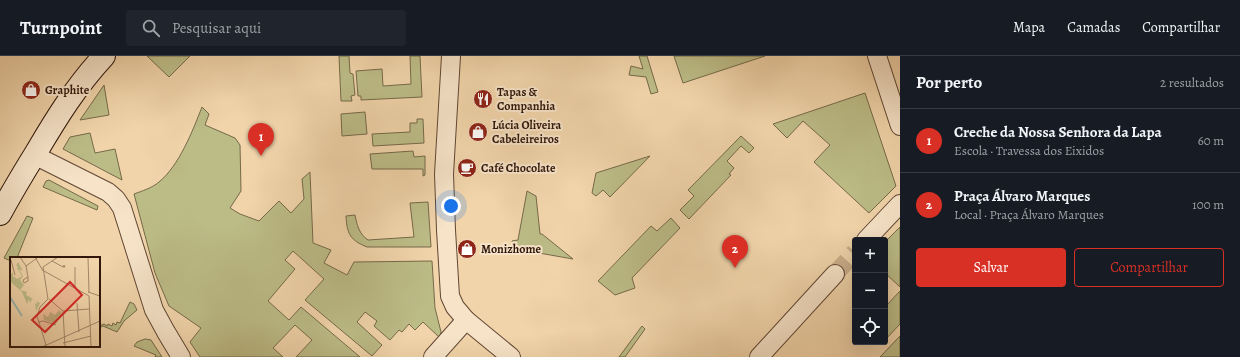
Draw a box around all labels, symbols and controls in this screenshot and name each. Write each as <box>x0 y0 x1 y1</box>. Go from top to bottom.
search box <box>126 10 406 46</box>
text: Turnpoint <box>20 15 102 41</box>
icon: search <box>140 17 162 39</box>
text: Pesquisar aqui <box>172 18 261 38</box>
text: Mapa <box>1013 18 1045 37</box>
text: Camadas <box>1067 18 1120 37</box>
text: Compartilhar <box>1142 18 1220 37</box>
text: Por perto <box>916 71 982 94</box>
text: 2 resultados <box>1160 74 1224 91</box>
shop icon: Graphite <box>20 79 42 101</box>
place label: Graphite <box>45 82 90 98</box>
place label: Tapas & Companhia <box>497 84 555 114</box>
restaurant icon: Tapas & Companhia <box>472 88 494 110</box>
place label: Lúcia Oliveira Cabeleireiros <box>492 117 562 147</box>
shop icon: Lúcia Oliveira Cabeleireiros <box>467 121 489 143</box>
text: Creche da Nossa Senhora da Lapa <box>954 122 1162 142</box>
pin: 1 <box>248 123 274 156</box>
text: 1 <box>927 132 931 149</box>
text: 60 m <box>1198 132 1224 149</box>
text: Escola · Travessa dos Eixidos <box>954 142 1104 159</box>
cafe icon: Café Chocolate <box>456 157 478 179</box>
place label: Café Chocolate <box>481 160 556 176</box>
text: Praça Álvaro Marques <box>954 186 1090 206</box>
your location <box>441 196 461 216</box>
text: 2 <box>926 196 932 213</box>
text: 100 m <box>1192 196 1224 213</box>
text: Local · Praça Álvaro Marques <box>954 206 1104 223</box>
pin: 2 <box>722 235 748 268</box>
map controls <box>852 237 888 345</box>
button: + <box>852 237 888 273</box>
shop icon: Monizhome <box>456 238 478 260</box>
place label: Monizhome <box>481 241 542 257</box>
button: Salvar <box>916 248 1066 287</box>
button: Compartilhar <box>1074 248 1224 287</box>
inset map <box>10 257 100 347</box>
button: − <box>852 273 888 309</box>
button: locate <box>852 309 888 345</box>

